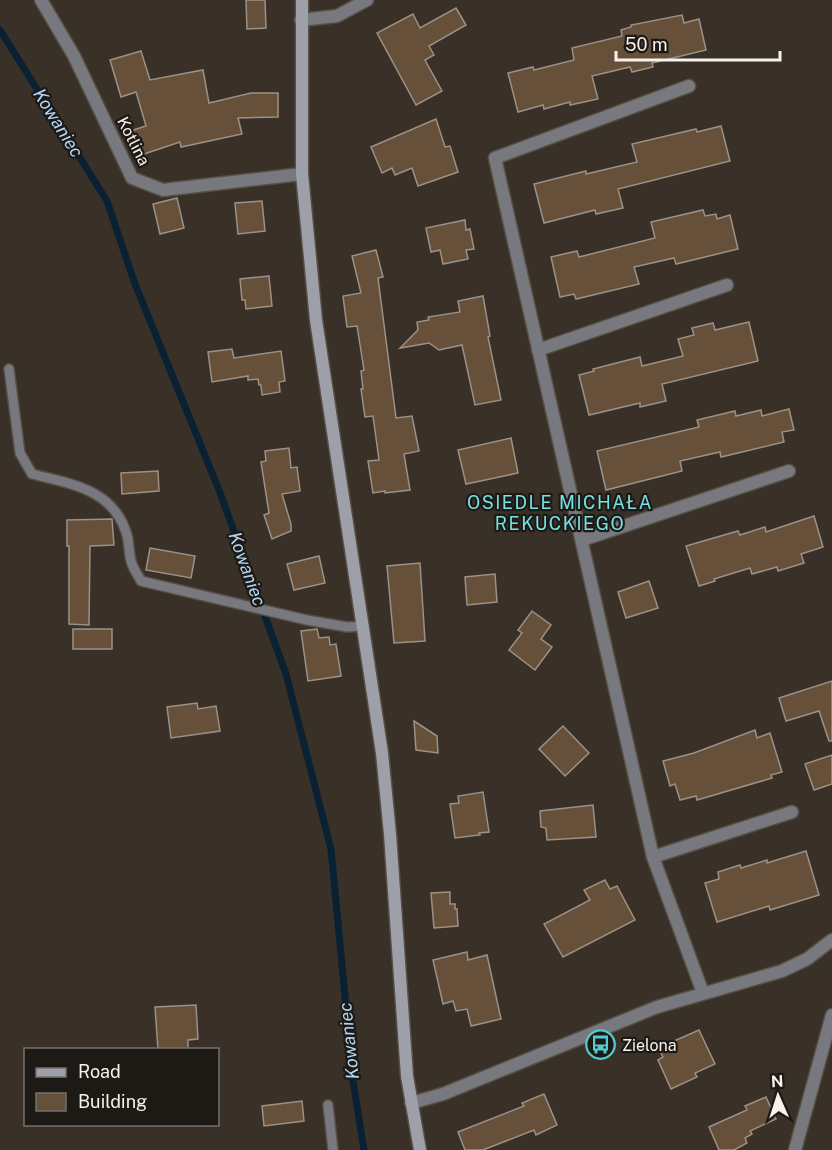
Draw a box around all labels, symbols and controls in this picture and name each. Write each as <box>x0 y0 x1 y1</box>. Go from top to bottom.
scale bar <box>616 24 780 62</box>
text: 50 m <box>625 34 668 55</box>
water label: Kowaniec <box>29 84 88 161</box>
street label: Kotlina <box>113 114 154 169</box>
district label: OSIEDLE MICHAŁA REKUCKIEGO <box>467 492 653 534</box>
water label: Kowaniec <box>224 529 271 609</box>
water label: Kowaniec <box>334 1002 363 1081</box>
bus stop icon: Zielona <box>585 1029 617 1061</box>
place label: Zielona <box>622 1036 677 1055</box>
legend <box>24 1048 219 1126</box>
text: Road <box>78 1061 121 1082</box>
north arrow <box>748 1066 808 1126</box>
text: N <box>770 1072 784 1091</box>
text: Building <box>78 1091 147 1112</box>

